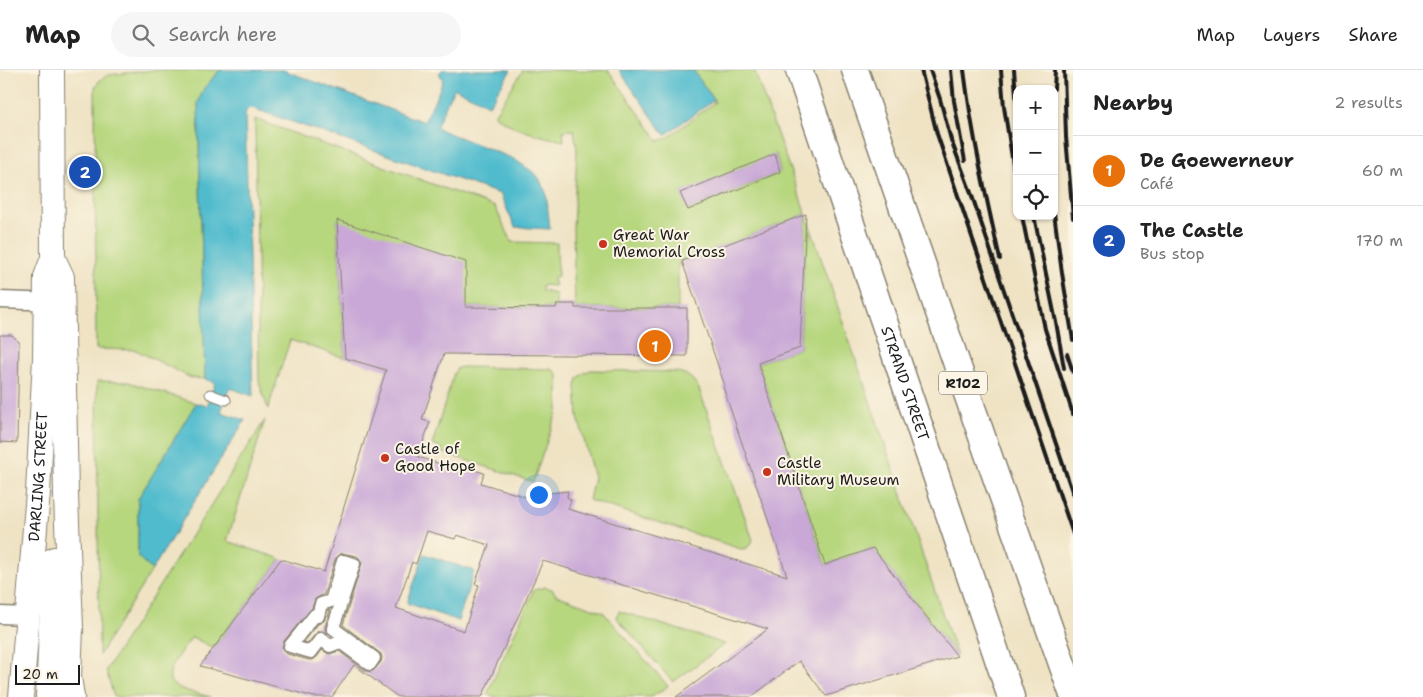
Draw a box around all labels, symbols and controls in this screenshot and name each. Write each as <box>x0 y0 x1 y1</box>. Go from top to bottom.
search box <box>111 12 461 57</box>
text: Map <box>25 19 81 51</box>
icon: search <box>129 21 157 49</box>
text: Search here <box>169 22 277 47</box>
text: Map <box>1197 23 1235 47</box>
text: Layers <box>1263 23 1320 47</box>
text: Share <box>1348 23 1398 47</box>
map controls <box>1013 85 1058 220</box>
button: + <box>1013 85 1058 130</box>
text: Nearby <box>1093 89 1173 117</box>
text: 2 results <box>1334 92 1403 113</box>
button: − <box>1013 130 1058 175</box>
text: De Goewerneur <box>1140 148 1294 173</box>
pin: 2 <box>69 153 101 191</box>
text: 1 <box>1105 160 1113 181</box>
text: 60 m <box>1362 160 1403 181</box>
text: Café <box>1140 173 1174 194</box>
button: locate <box>1013 175 1058 220</box>
text: The Castle <box>1140 218 1244 243</box>
place label: Great War Memorial Cross <box>613 225 725 262</box>
text: 2 <box>1103 230 1115 251</box>
text: 170 m <box>1356 230 1403 251</box>
marker: Great War Memorial Cross <box>597 238 609 250</box>
text: Bus stop <box>1140 243 1205 264</box>
street label: STRAND STREET <box>876 324 934 444</box>
pin: 1 <box>639 327 671 365</box>
road number: R102 <box>939 372 987 394</box>
street label: DARLING STREET <box>24 411 52 542</box>
place label: Castle of Good Hope <box>395 439 476 476</box>
marker: Castle of Good Hope <box>379 452 391 464</box>
place label: Castle Military Museum <box>777 453 900 490</box>
marker: Castle Military Museum <box>761 466 773 478</box>
your location <box>526 482 552 508</box>
scale bar <box>15 662 80 685</box>
text: 20 m <box>22 665 58 683</box>

